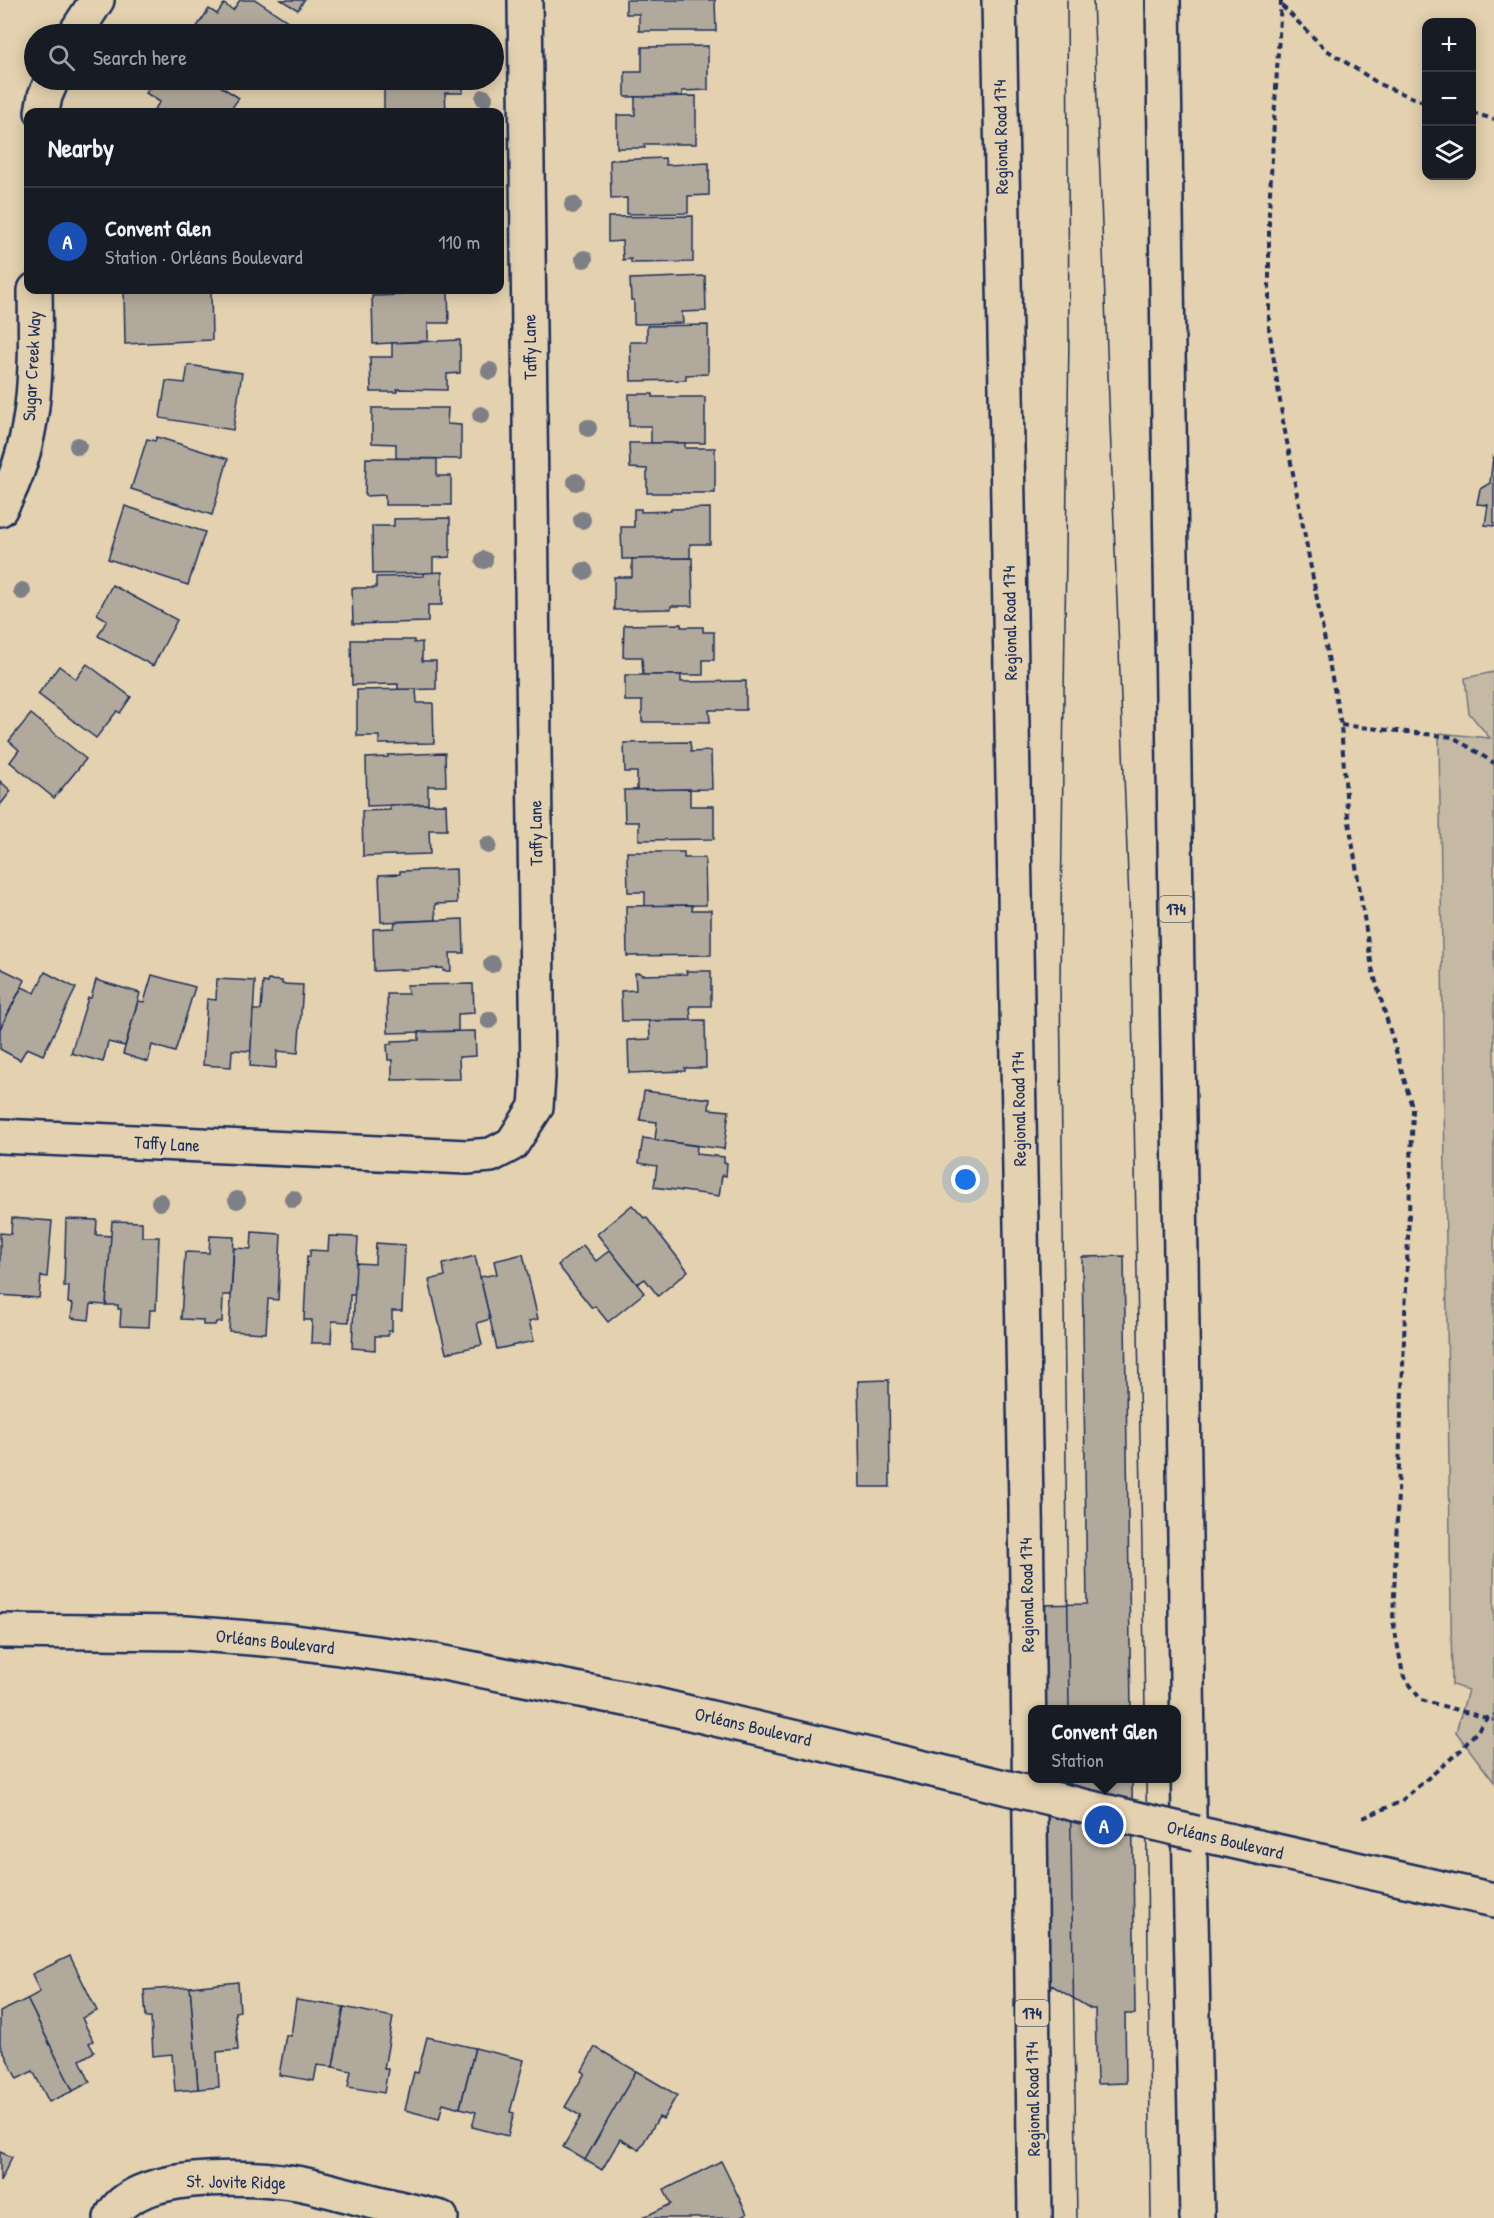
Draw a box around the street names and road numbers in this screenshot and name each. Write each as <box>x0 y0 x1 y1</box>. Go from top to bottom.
street label: Regional Road 174 <box>987 79 1014 195</box>
street label: Sugar Creek Way <box>16 310 47 422</box>
street label: Taffy Lane <box>516 314 543 380</box>
street label: Regional Road 174 <box>996 565 1023 681</box>
street label: Taffy Lane <box>522 800 549 866</box>
road number: 174 <box>1160 896 1192 922</box>
street label: Regional Road 174 <box>1005 1051 1032 1167</box>
street label: Taffy Lane <box>134 1129 201 1158</box>
street label: Regional Road 174 <box>1013 1537 1040 1653</box>
street label: Orléans Boulevard <box>215 1623 335 1660</box>
street label: Orléans Boulevard <box>692 1701 814 1752</box>
street label: Orléans Boulevard <box>1164 1814 1286 1865</box>
road number: 174 <box>1016 2000 1048 2026</box>
street label: Regional Road 174 <box>1019 2041 1046 2157</box>
street label: St. Jovite Ridge <box>186 2168 286 2195</box>

